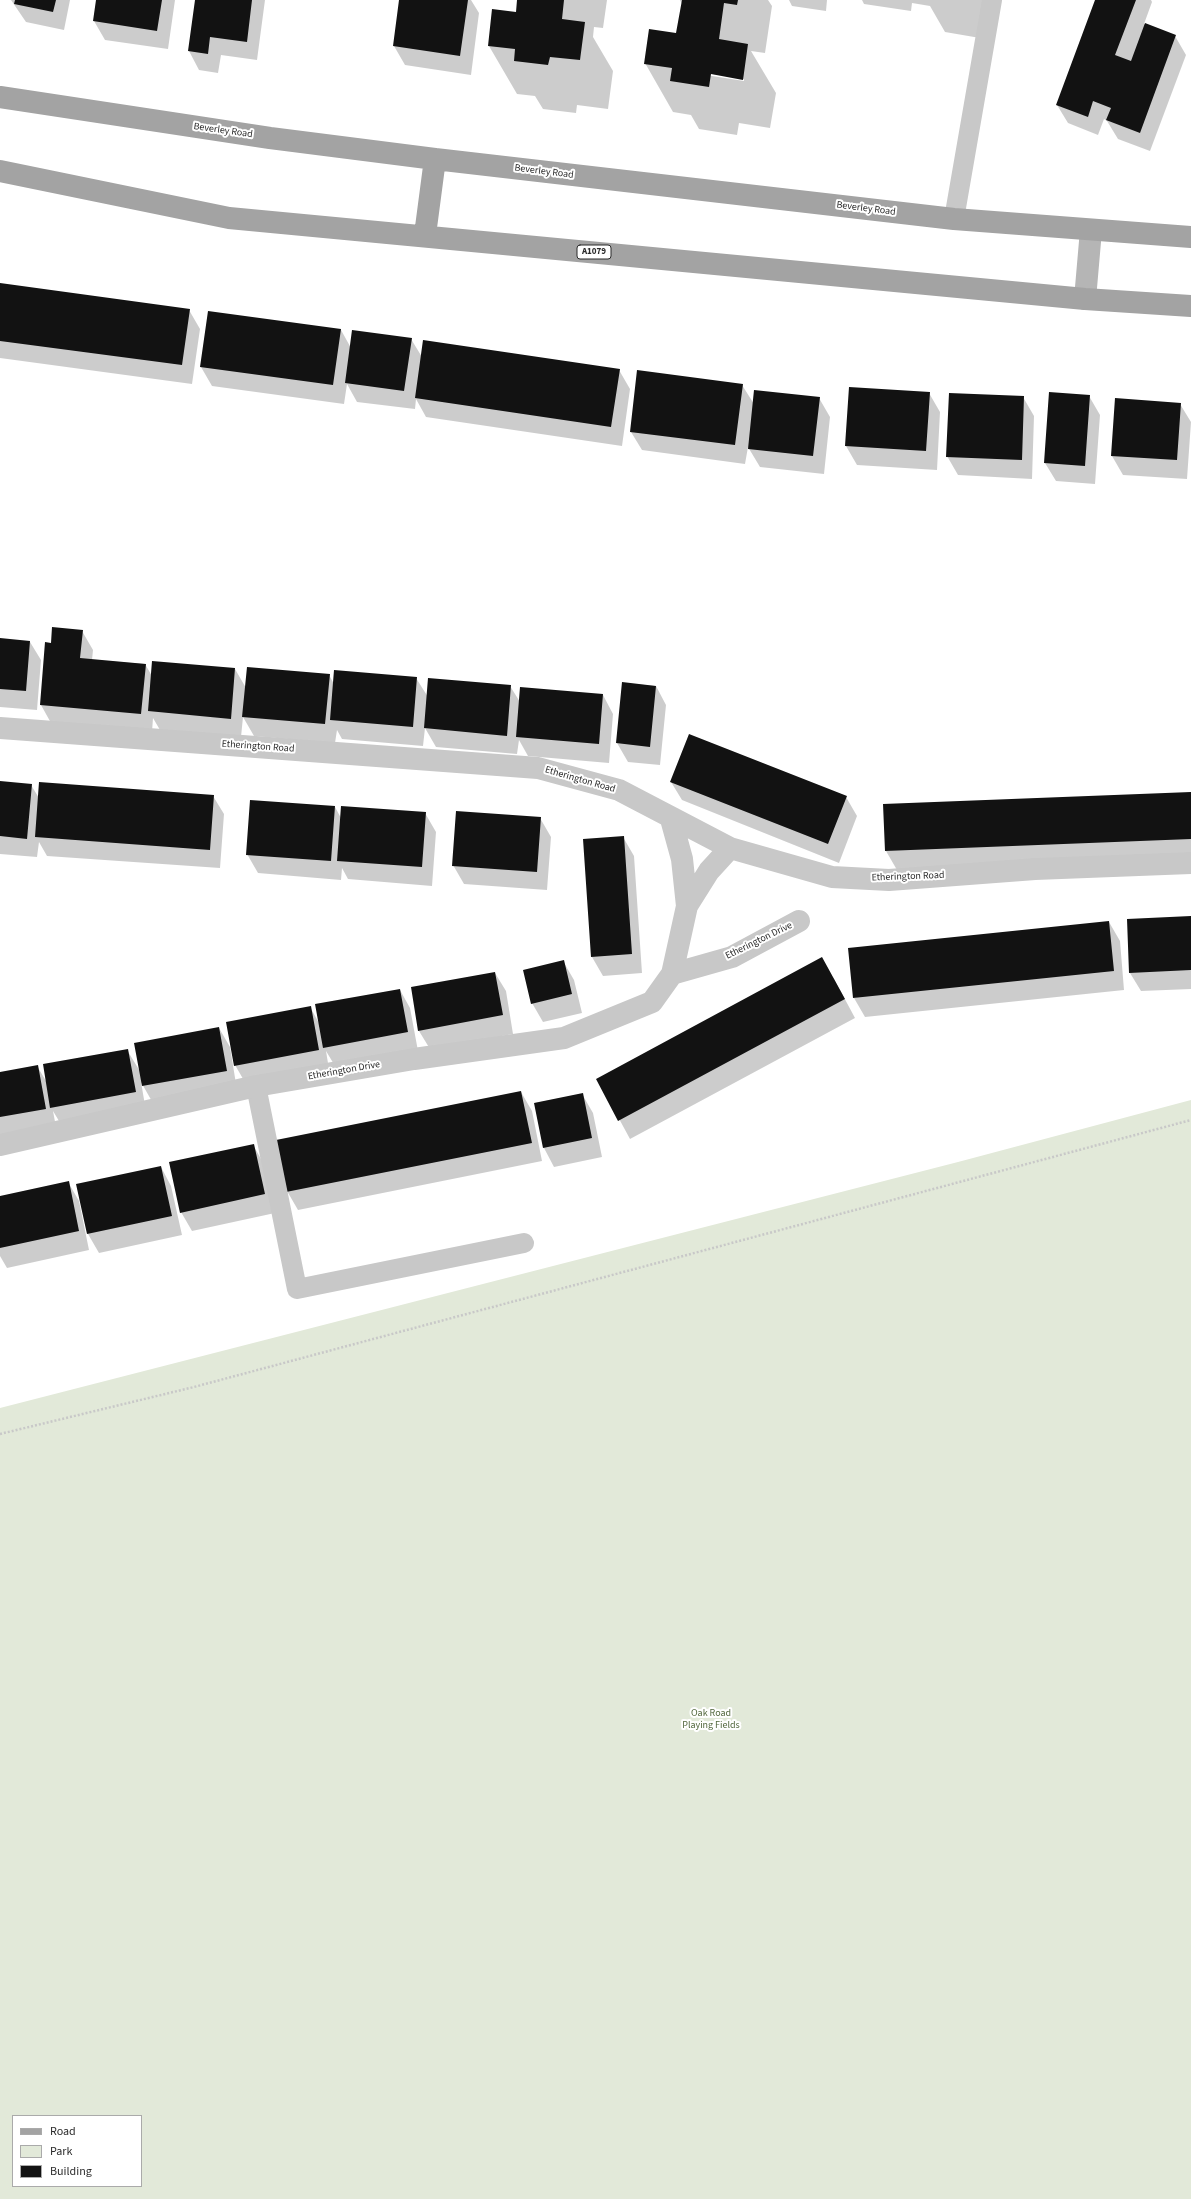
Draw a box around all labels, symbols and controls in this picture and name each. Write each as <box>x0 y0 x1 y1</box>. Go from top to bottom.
street label: Beverley Road <box>193 121 253 141</box>
street label: Beverley Road <box>514 162 574 182</box>
street label: Beverley Road <box>836 199 896 219</box>
road number: A1079 <box>577 245 611 259</box>
street label: Etherington Road <box>221 738 295 756</box>
street label: Etherington Road <box>543 764 617 796</box>
street label: Etherington Road <box>871 870 945 884</box>
street label: Etherington Drive <box>724 920 794 962</box>
street label: Etherington Drive <box>307 1059 381 1083</box>
park label: Oak Road Playing Fields <box>682 1708 740 1732</box>
legend <box>12 2115 142 2187</box>
text: Road <box>50 2123 76 2140</box>
text: Park <box>50 2143 72 2160</box>
text: Building <box>50 2163 92 2180</box>

